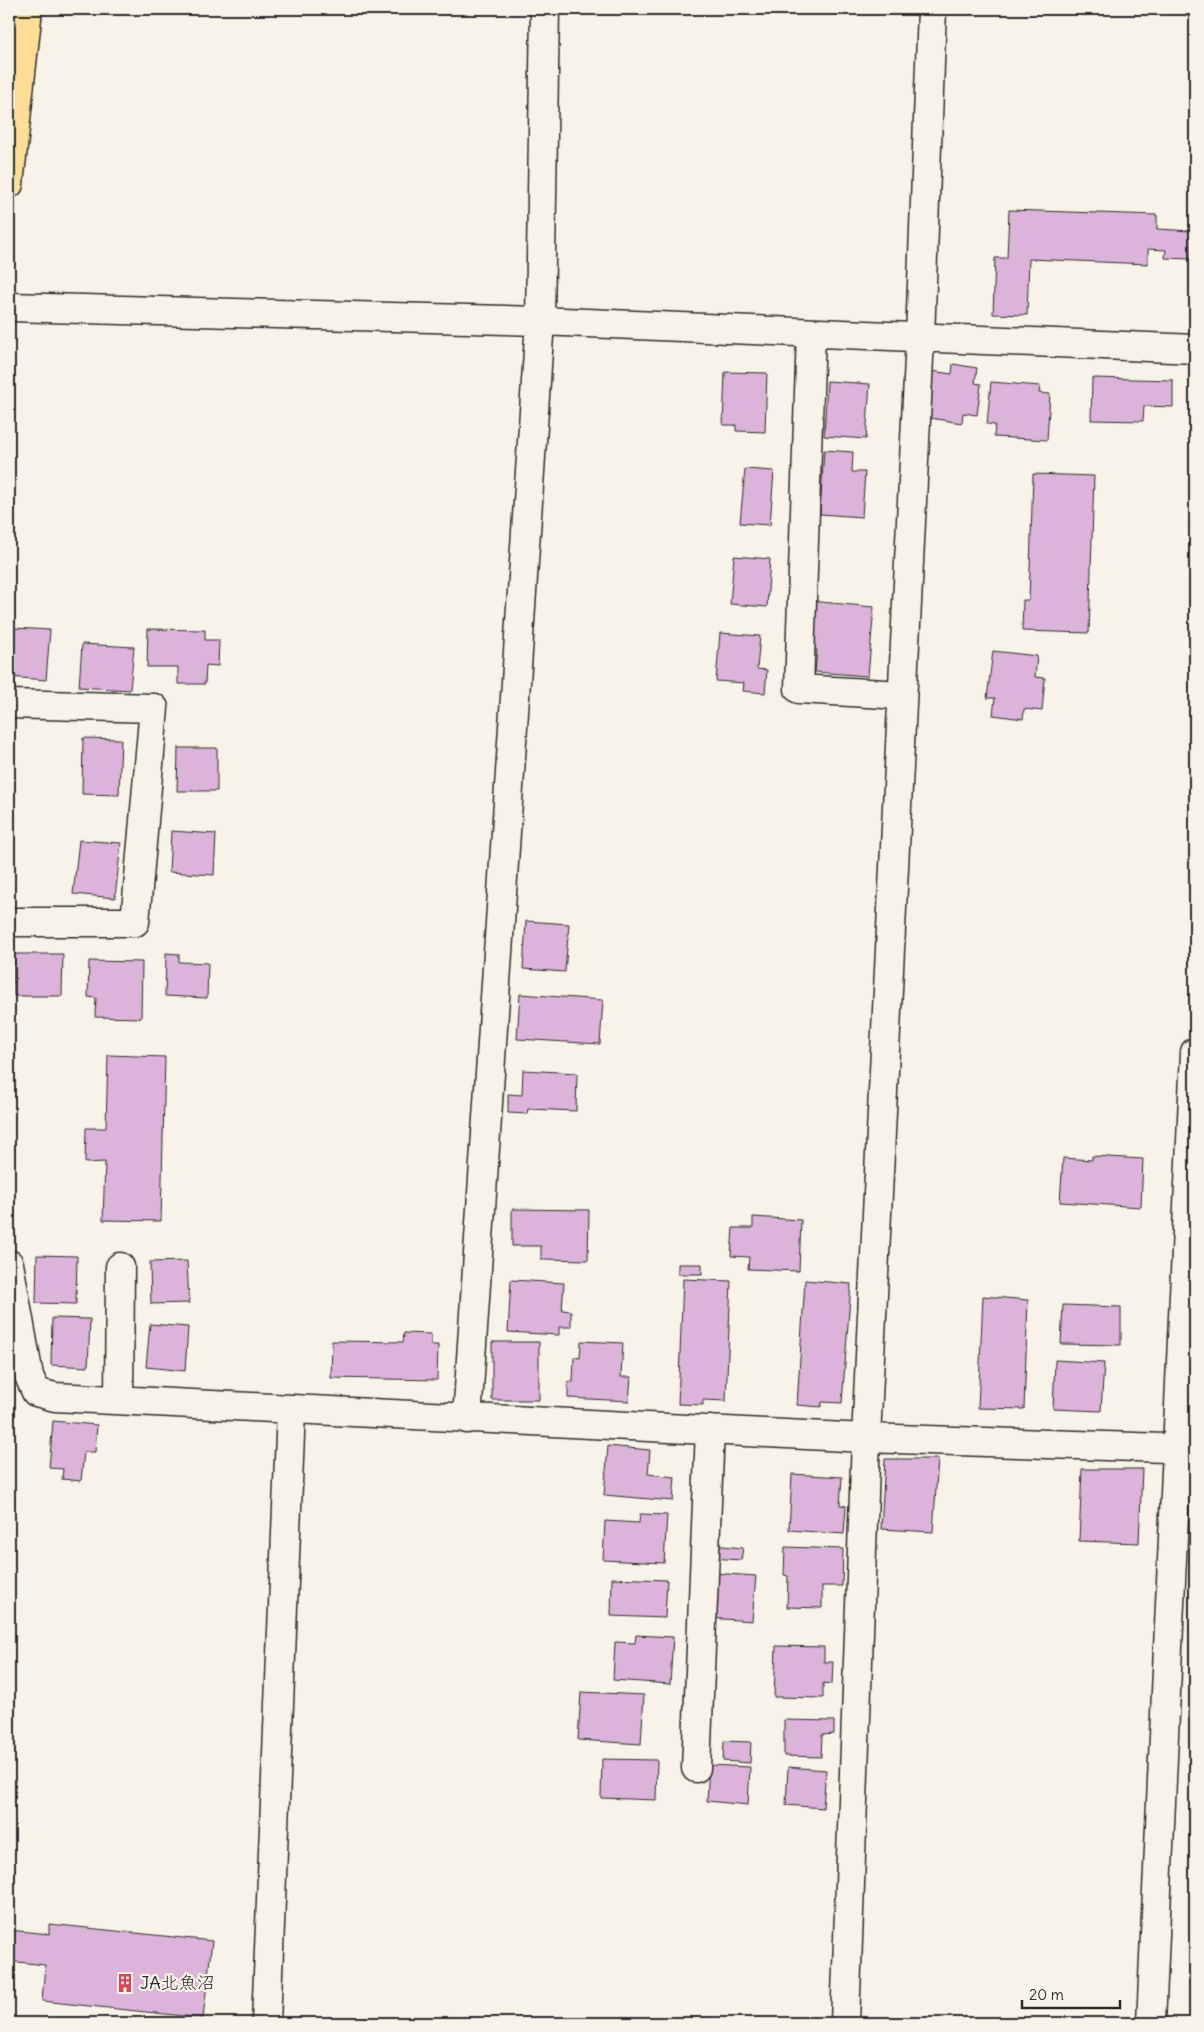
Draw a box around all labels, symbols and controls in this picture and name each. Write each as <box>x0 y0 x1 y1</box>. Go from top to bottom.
place label: JA北魚沼 <box>140 1971 215 1994</box>
building icon: JA北魚沼 <box>114 1972 136 1994</box>
scale bar <box>1022 1977 1119 2009</box>
text: 20 m <box>1029 1985 1064 2004</box>

